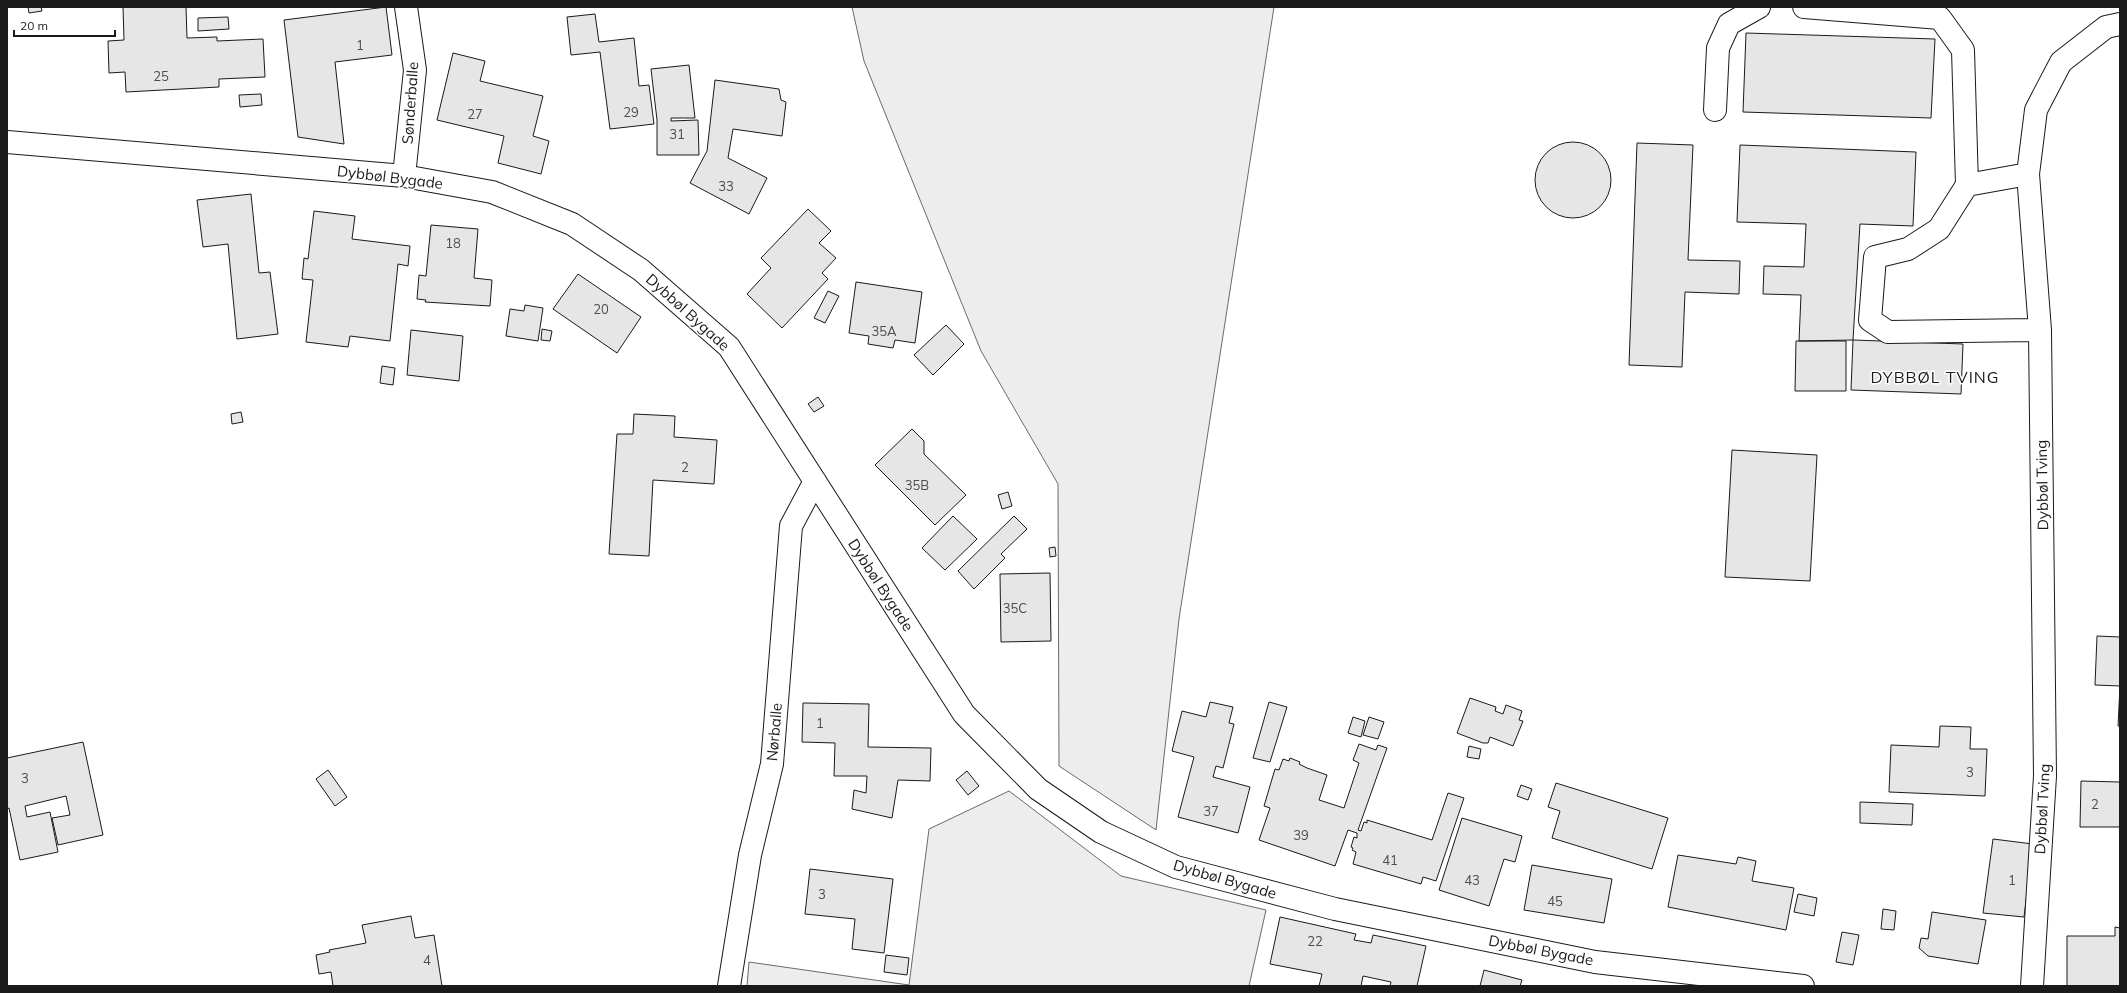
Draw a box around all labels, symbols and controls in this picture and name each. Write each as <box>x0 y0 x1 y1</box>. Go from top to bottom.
scale bar <box>14 12 115 38</box>
text: 20 m <box>20 18 48 33</box>
house number: 1 <box>356 37 364 53</box>
street label: Sønderballe <box>398 61 422 145</box>
house number: 25 <box>153 68 169 84</box>
house number: 29 <box>623 104 639 120</box>
house number: 27 <box>467 106 483 122</box>
house number: 31 <box>669 126 685 142</box>
street label: Dybbøl Bygade <box>336 161 444 193</box>
house number: 33 <box>718 178 734 194</box>
house number: 18 <box>445 235 461 251</box>
street label: Dybbøl Bygade <box>642 269 734 355</box>
house number: 20 <box>593 301 609 317</box>
house number: 35A <box>871 323 897 339</box>
district label: DYBBØL TVING <box>1870 367 2000 387</box>
street label: Dybbøl Tving <box>2032 440 2052 530</box>
house number: 2 <box>681 459 689 475</box>
house number: 35B <box>905 477 929 493</box>
street label: Dybbøl Bygade <box>844 535 918 635</box>
house number: 35C <box>1003 600 1027 616</box>
street label: Nørballe <box>762 702 786 762</box>
house number: 1 <box>816 715 824 731</box>
street label: Dybbøl Tving <box>2030 763 2054 855</box>
house number: 3 <box>1966 764 1974 780</box>
house number: 3 <box>21 770 29 786</box>
house number: 2 <box>2091 796 2099 812</box>
house number: 37 <box>1203 803 1219 819</box>
house number: 39 <box>1293 827 1309 843</box>
house number: 41 <box>1382 852 1398 868</box>
street label: Dybbøl Bygade <box>1171 855 1279 903</box>
house number: 43 <box>1464 872 1480 888</box>
house number: 1 <box>2008 872 2016 888</box>
house number: 3 <box>818 886 826 902</box>
house number: 45 <box>1547 893 1563 909</box>
street label: Dybbøl Bygade <box>1487 931 1595 969</box>
house number: 22 <box>1307 933 1323 949</box>
house number: 4 <box>423 952 431 968</box>

